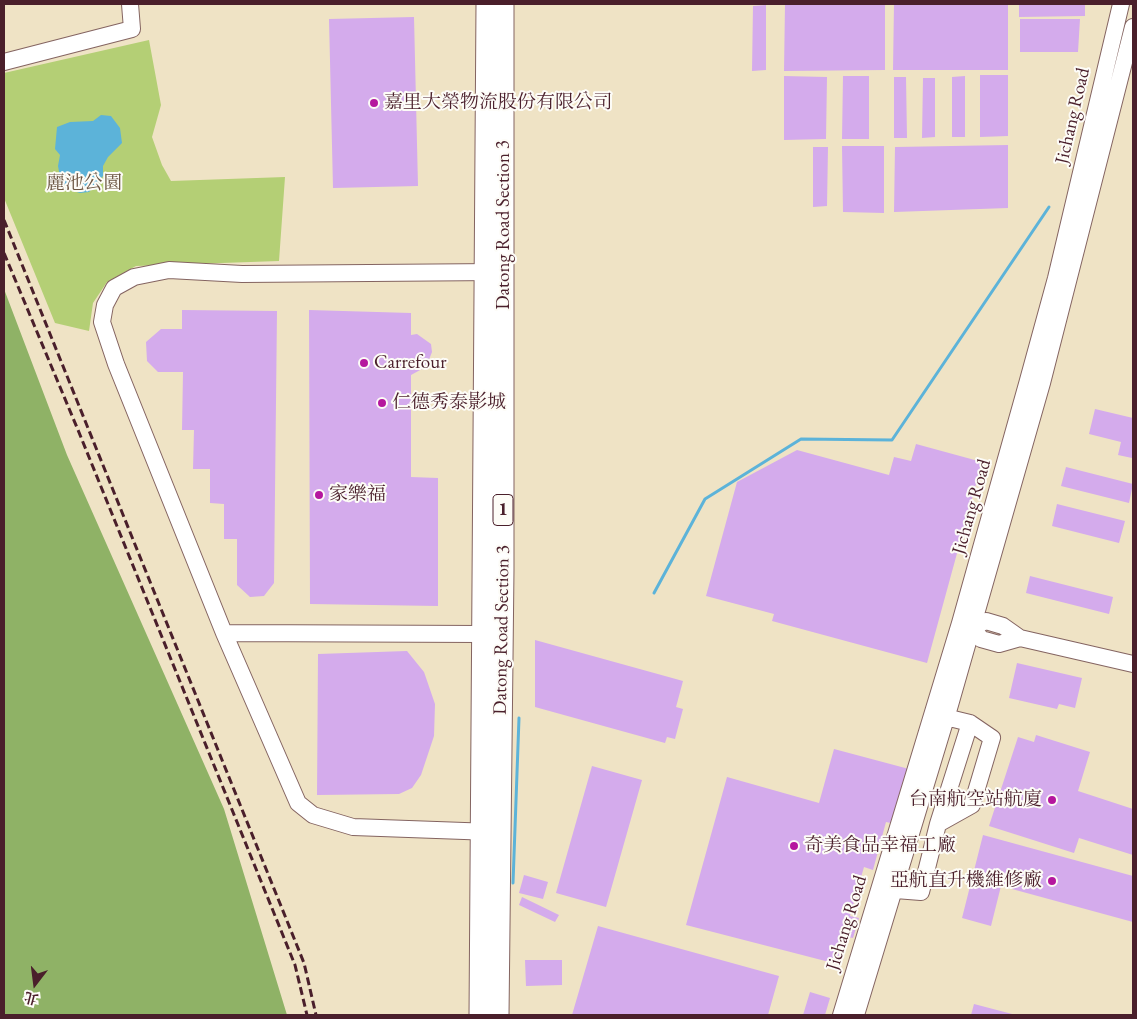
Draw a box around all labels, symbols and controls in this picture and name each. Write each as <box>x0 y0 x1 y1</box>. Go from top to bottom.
street label: Jichang Road <box>1051 66 1095 166</box>
place label: 嘉里大榮物流股份有限公司 <box>384 92 612 114</box>
marker: 嘉里大榮物流股份有限公司 <box>368 97 380 109</box>
street label: Datong Road Section 3 <box>493 140 515 310</box>
park label: 麗池公園 <box>46 173 122 195</box>
place label: Carrefour <box>374 352 447 374</box>
marker: Carrefour <box>358 357 370 369</box>
place label: 仁德秀泰影城 <box>392 392 506 414</box>
marker: 仁德秀泰影城 <box>376 397 388 409</box>
street label: Jichang Road <box>948 457 996 557</box>
place label: 家樂福 <box>329 484 386 506</box>
marker: 家樂福 <box>313 489 325 501</box>
road number: 1 <box>493 494 513 526</box>
street label: Datong Road Section 3 <box>489 545 515 715</box>
place label: 台南航空站航廈 <box>909 789 1042 811</box>
marker: 台南航空站航廈 <box>1046 794 1058 806</box>
place label: 奇美食品幸福工廠 <box>804 835 956 857</box>
marker: 奇美食品幸福工廠 <box>788 840 800 852</box>
place label: 亞航直升機維修廠 <box>890 870 1042 892</box>
street label: Jichang Road <box>822 873 872 973</box>
marker: 亞航直升機維修廠 <box>1046 875 1058 887</box>
north arrow <box>10 959 60 1009</box>
text: 北 <box>22 988 40 1009</box>

